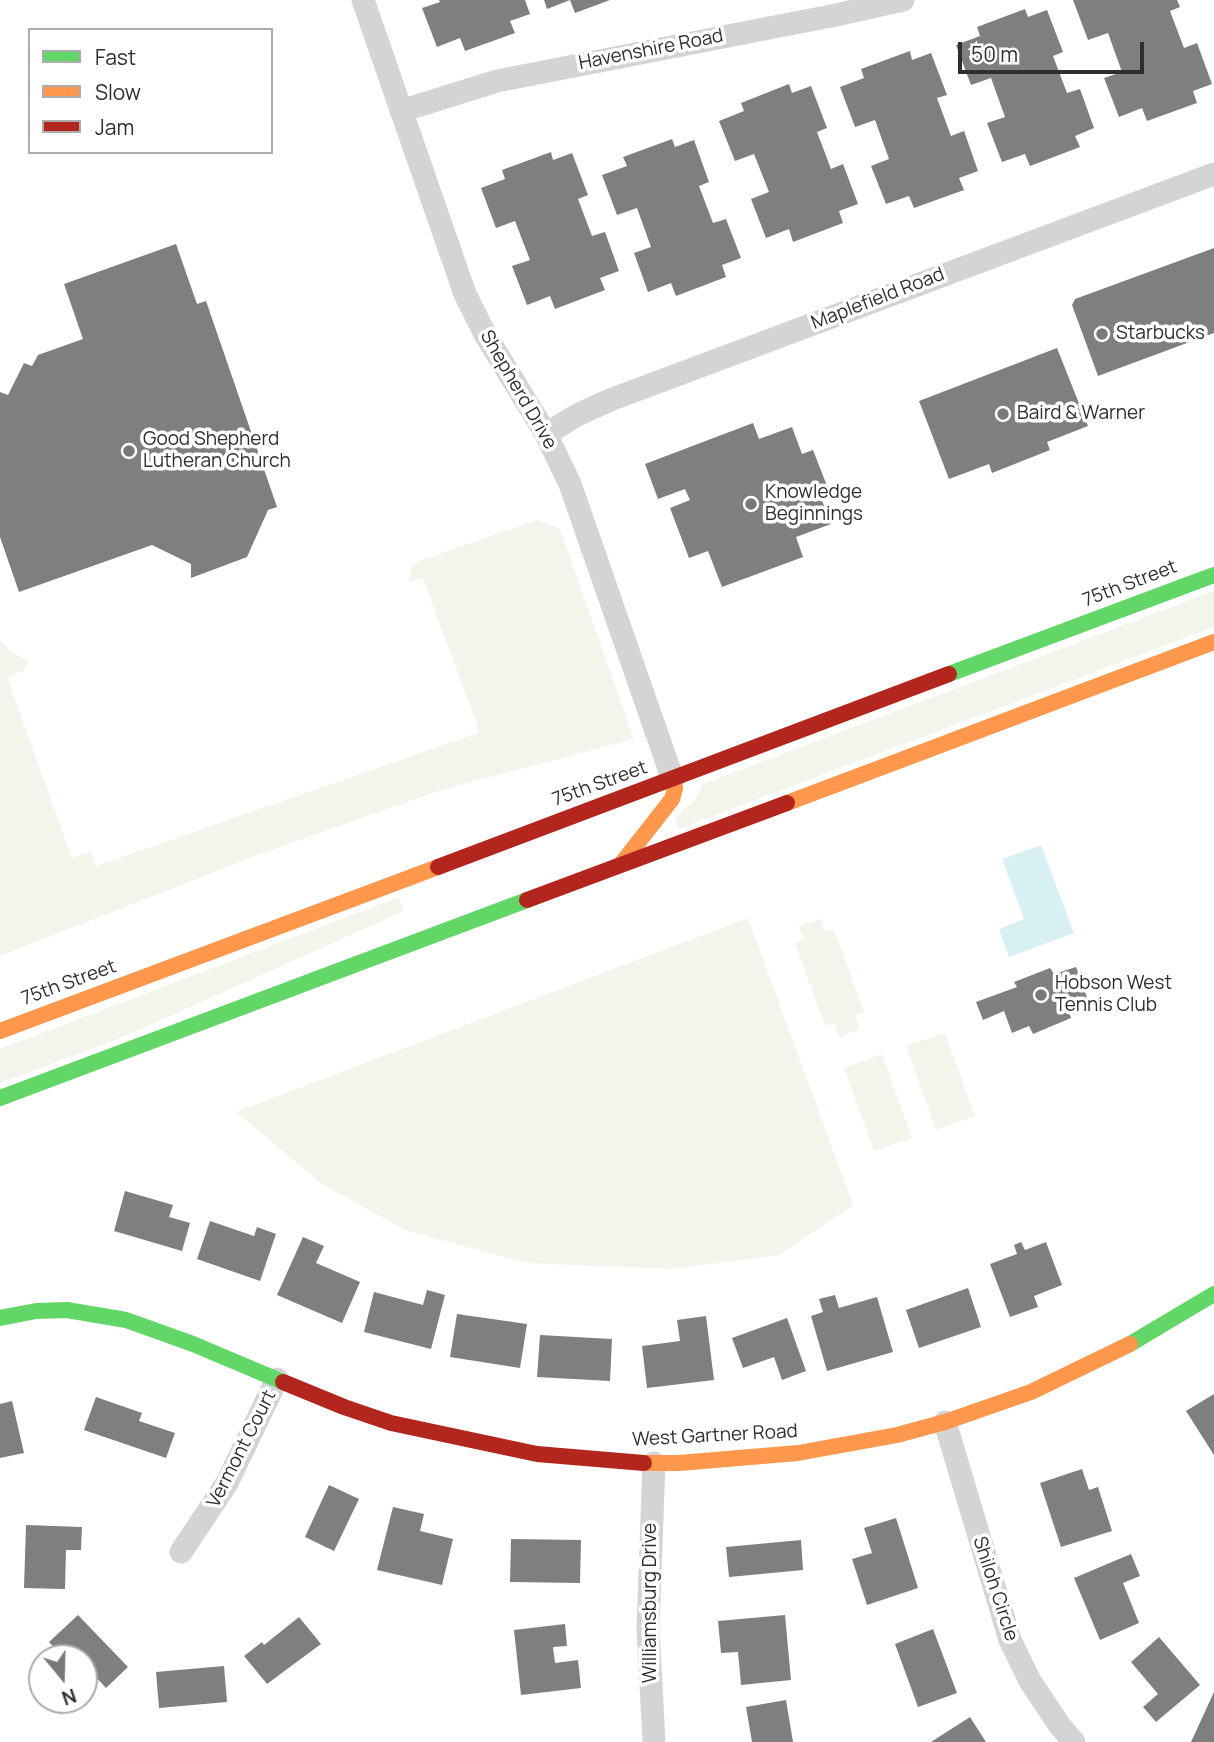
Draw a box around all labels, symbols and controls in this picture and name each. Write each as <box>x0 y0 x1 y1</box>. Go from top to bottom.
street label: Havenshire Road <box>577 25 725 75</box>
legend <box>28 28 273 154</box>
scale bar <box>962 28 1148 72</box>
text: 50 m <box>971 40 1018 68</box>
text: Fast <box>95 43 136 71</box>
text: Slow <box>95 78 141 106</box>
text: Jam <box>95 113 134 141</box>
street label: Maplefield Road <box>808 263 948 335</box>
place label: Starbucks <box>1116 323 1205 345</box>
street label: Shepherd Drive <box>475 326 561 454</box>
marker: Starbucks <box>1094 326 1110 342</box>
place label: Baird & Warner <box>1017 403 1145 425</box>
marker: Baird & Warner <box>995 406 1011 422</box>
place label: Good Shepherd Lutheran Church <box>143 429 291 473</box>
marker: Good Shepherd Lutheran Church <box>121 443 137 459</box>
place label: Knowledge Beginnings <box>765 482 863 526</box>
marker: Knowledge Beginnings <box>743 496 759 512</box>
street label: 75th Street <box>1080 556 1180 612</box>
street label: 75th Street <box>550 756 650 812</box>
street label: 75th Street <box>19 955 119 1011</box>
place label: Hobson West Tennis Club <box>1055 973 1172 1017</box>
marker: Hobson West Tennis Club <box>1033 987 1049 1003</box>
street label: Vermont Court <box>203 1386 281 1512</box>
street label: West Gartner Road <box>632 1420 798 1452</box>
street label: Williamsburg Drive <box>640 1523 662 1683</box>
street label: Shiloh Circle <box>967 1534 1023 1644</box>
north arrow <box>28 1644 98 1714</box>
text: N <box>58 1682 80 1711</box>

